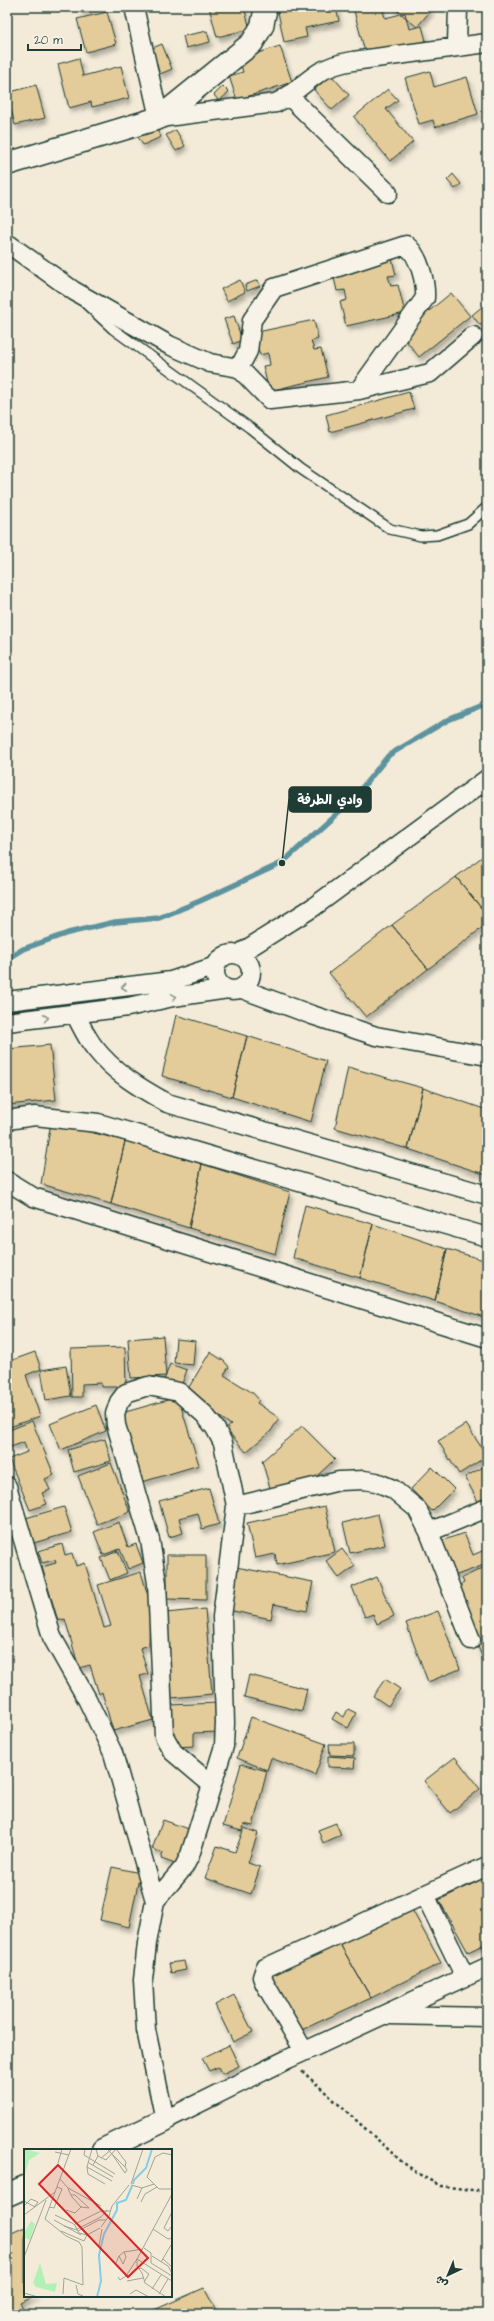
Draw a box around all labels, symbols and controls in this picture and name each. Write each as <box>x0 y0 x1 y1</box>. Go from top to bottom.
scale bar <box>28 26 81 52</box>
text: 20 m <box>34 32 63 49</box>
callout: وادي الطرفة <box>289 787 371 812</box>
text: وادي الطرفة <box>297 791 363 810</box>
one-way arrow <box>121 982 127 991</box>
one-way arrow <box>171 993 177 1002</box>
one-way arrow <box>43 1014 49 1023</box>
inset map <box>24 2149 172 2297</box>
north arrow <box>428 2255 468 2295</box>
text: ش <box>432 2272 451 2291</box>

